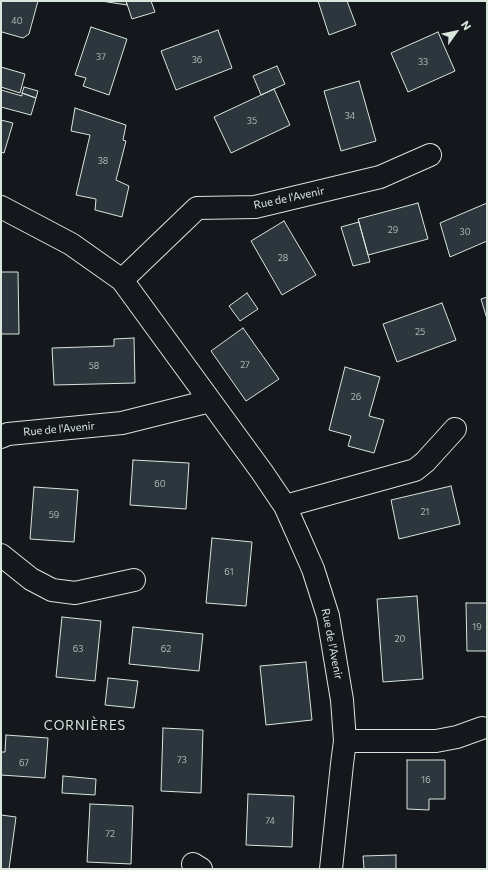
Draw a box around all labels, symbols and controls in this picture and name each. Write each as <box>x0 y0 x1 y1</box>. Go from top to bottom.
north arrow <box>436 12 476 52</box>
house number: 40 <box>11 16 23 26</box>
text: N <box>459 18 474 32</box>
house number: 37 <box>96 52 106 62</box>
house number: 36 <box>192 55 202 65</box>
house number: 33 <box>418 57 428 67</box>
house number: 34 <box>345 111 355 121</box>
house number: 35 <box>247 116 257 126</box>
house number: 38 <box>98 156 108 166</box>
street label: Rue de l'Avenir <box>252 184 326 212</box>
house number: 29 <box>388 225 398 235</box>
house number: 30 <box>459 227 471 237</box>
house number: 28 <box>278 253 288 263</box>
house number: 25 <box>415 327 425 337</box>
house number: 27 <box>240 360 250 370</box>
house number: 58 <box>89 361 99 371</box>
house number: 26 <box>351 392 361 402</box>
street label: Rue de l'Avenir <box>23 419 95 439</box>
house number: 60 <box>154 479 166 489</box>
house number: 21 <box>421 507 429 517</box>
house number: 59 <box>49 510 59 520</box>
house number: 61 <box>224 567 234 577</box>
street label: Rue de l'Avenir <box>319 607 345 681</box>
house number: 19 <box>472 622 482 632</box>
house number: 20 <box>395 634 405 644</box>
house number: 63 <box>73 644 83 654</box>
house number: 62 <box>161 644 171 654</box>
district label: CORNIÈRES <box>44 718 126 734</box>
house number: 73 <box>177 755 187 765</box>
house number: 67 <box>19 758 29 768</box>
house number: 16 <box>421 775 431 785</box>
house number: 74 <box>265 816 275 826</box>
house number: 72 <box>105 829 115 839</box>

